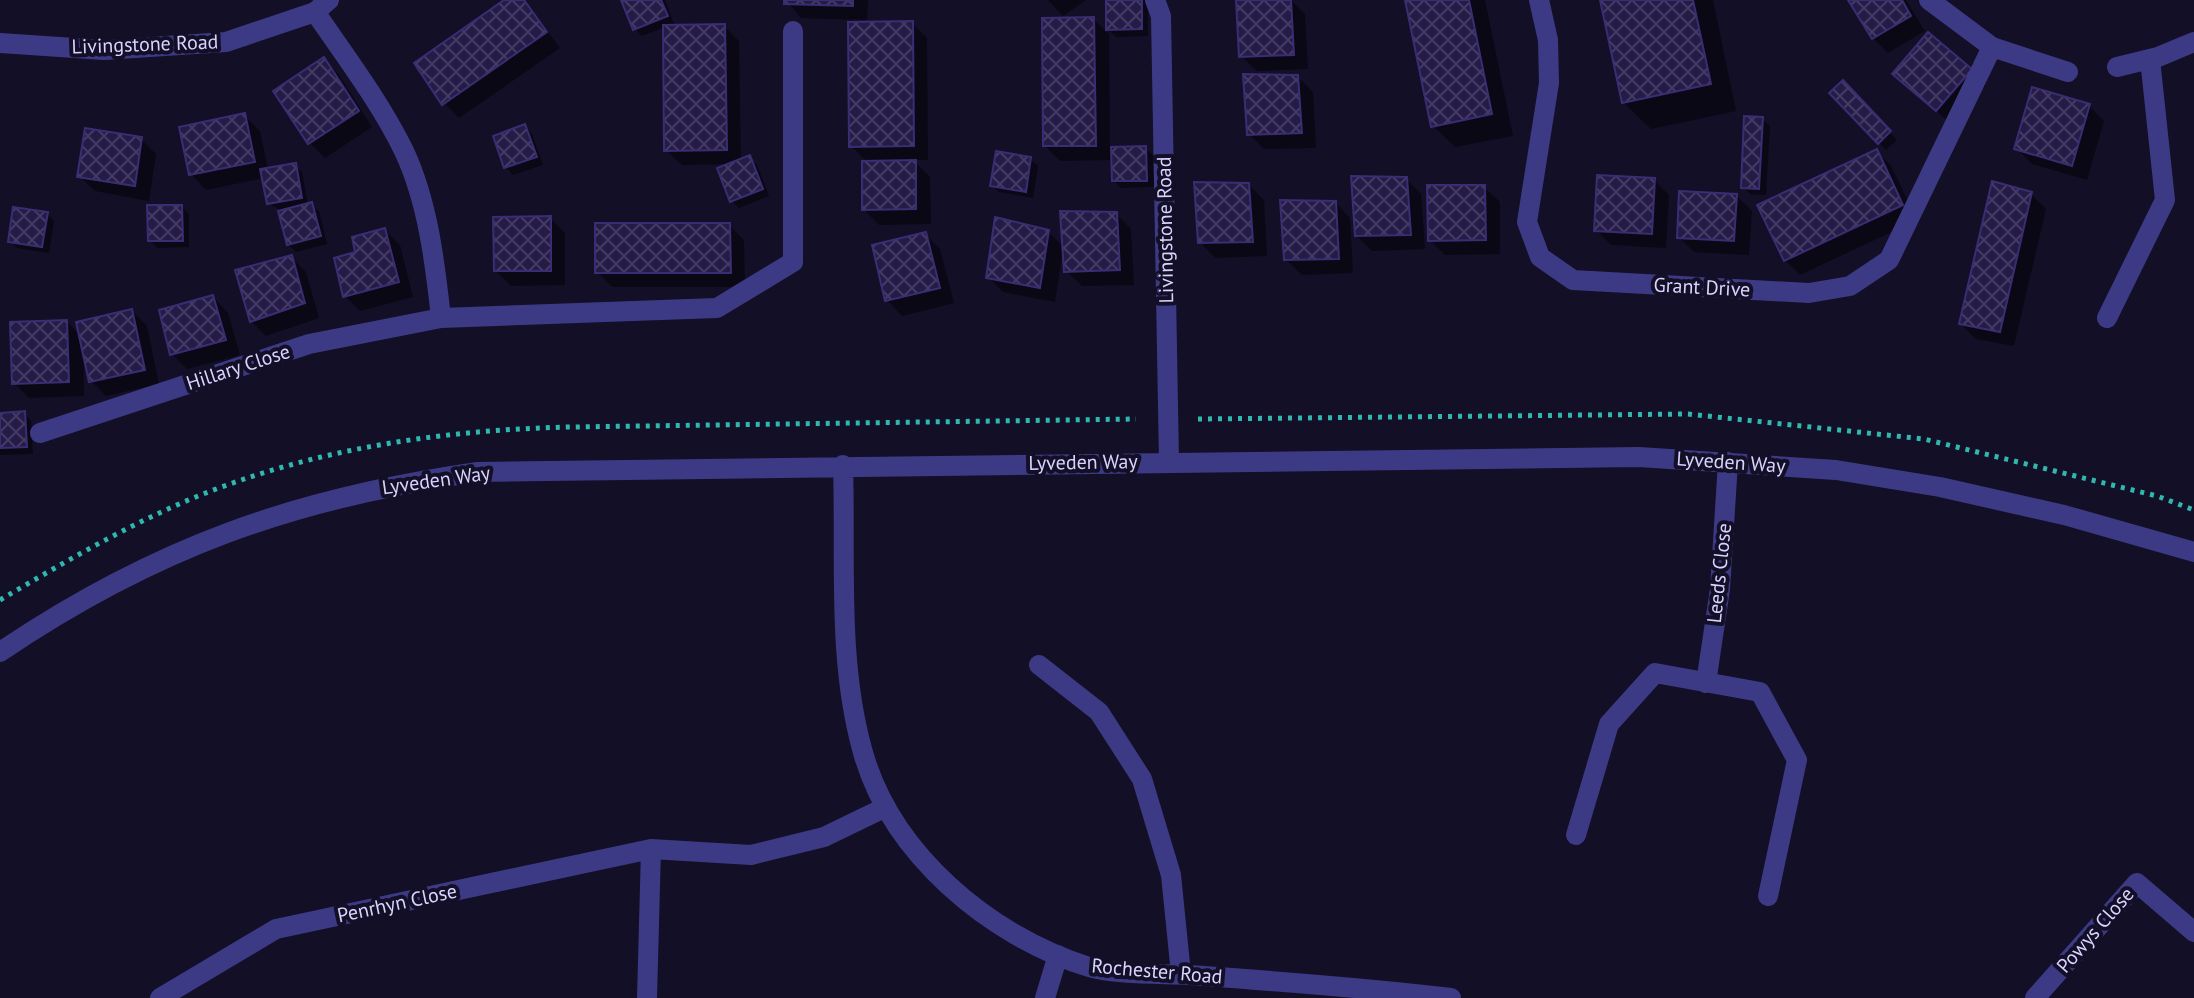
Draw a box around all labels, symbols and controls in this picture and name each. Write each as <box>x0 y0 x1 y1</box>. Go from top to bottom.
street label: Livingstone Road <box>71 28 219 60</box>
street label: Livingstone Road <box>1151 156 1179 304</box>
street label: Grant Drive <box>1653 271 1751 303</box>
street label: Hillary Close <box>183 338 293 396</box>
street label: Lyveden Way <box>1676 445 1787 479</box>
street label: Lyveden Way <box>1028 448 1139 476</box>
street label: Lyveden Way <box>380 459 493 500</box>
street label: Leeds Close <box>1701 522 1737 624</box>
street label: Penrhyn Close <box>335 878 459 928</box>
street label: Powys Close <box>2051 882 2139 978</box>
street label: Rochester Road <box>1090 952 1224 990</box>

